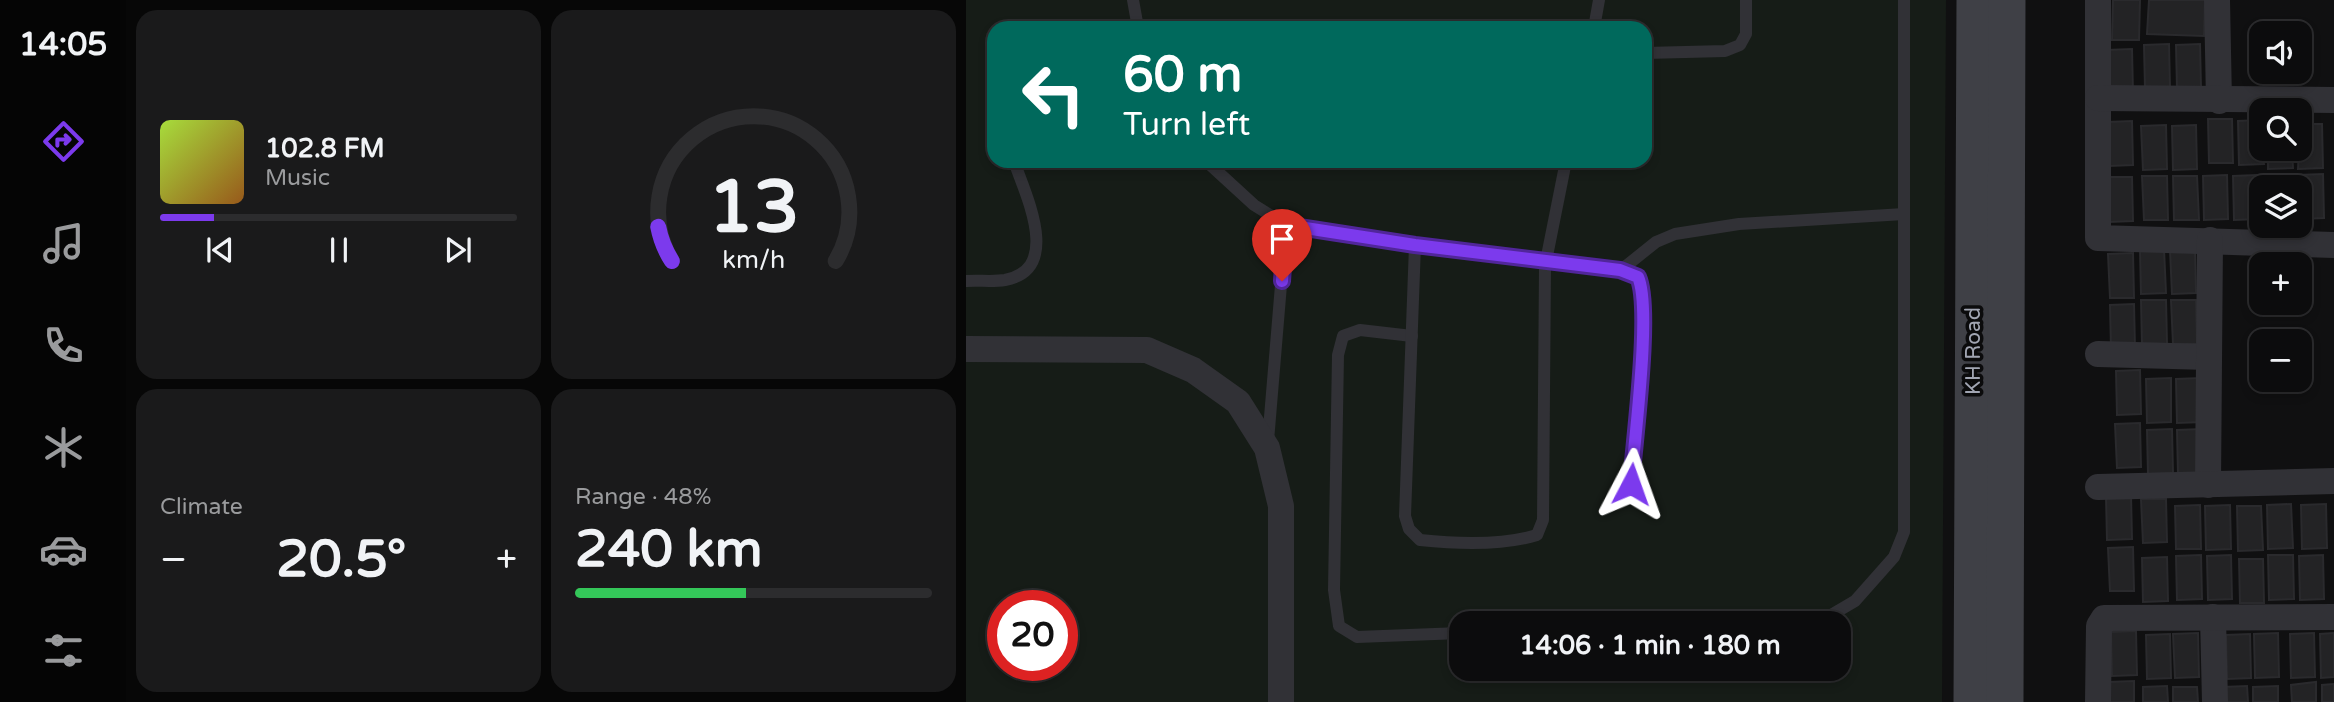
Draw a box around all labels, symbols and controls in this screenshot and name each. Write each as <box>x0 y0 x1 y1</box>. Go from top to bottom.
map controls <box>2249 21 2312 392</box>
button: sound <box>2249 21 2312 84</box>
text: 14:05 <box>19 26 107 64</box>
text: 60 m <box>1123 46 1242 105</box>
icon: left <box>1008 49 1099 140</box>
button: search <box>2249 98 2312 161</box>
text: Turn left <box>1123 106 1250 144</box>
icon: directions <box>39 117 88 166</box>
text: 102.8 FM <box>265 133 385 164</box>
text: Music <box>265 164 330 192</box>
text: 13 <box>708 164 799 252</box>
button: layers <box>2249 175 2312 238</box>
pin <box>1252 209 1312 281</box>
icon: music <box>39 219 88 268</box>
icon: arrive <box>1263 220 1301 258</box>
icon: previous <box>201 231 239 269</box>
icon: pause <box>320 231 358 269</box>
icon: next <box>439 231 477 269</box>
text: km/h <box>722 245 785 275</box>
button: + <box>2249 252 2312 315</box>
street label: KH Road <box>1961 307 1986 395</box>
icon: phone <box>39 321 88 370</box>
button: − <box>2249 329 2312 392</box>
icon: climate <box>39 423 88 472</box>
position arrow <box>1594 447 1668 521</box>
text: Range · 48% <box>575 483 711 511</box>
text: Climate <box>160 493 243 521</box>
text: 240 km <box>575 518 763 581</box>
icon: car <box>39 525 88 574</box>
text: 20.5° <box>276 528 406 591</box>
text: − <box>160 537 187 583</box>
text: + <box>496 537 517 583</box>
speed limit sign: 20 <box>987 590 1078 681</box>
icon: filters <box>39 626 88 675</box>
text: 14:06 · 1 min · 180 m <box>1519 630 1781 661</box>

